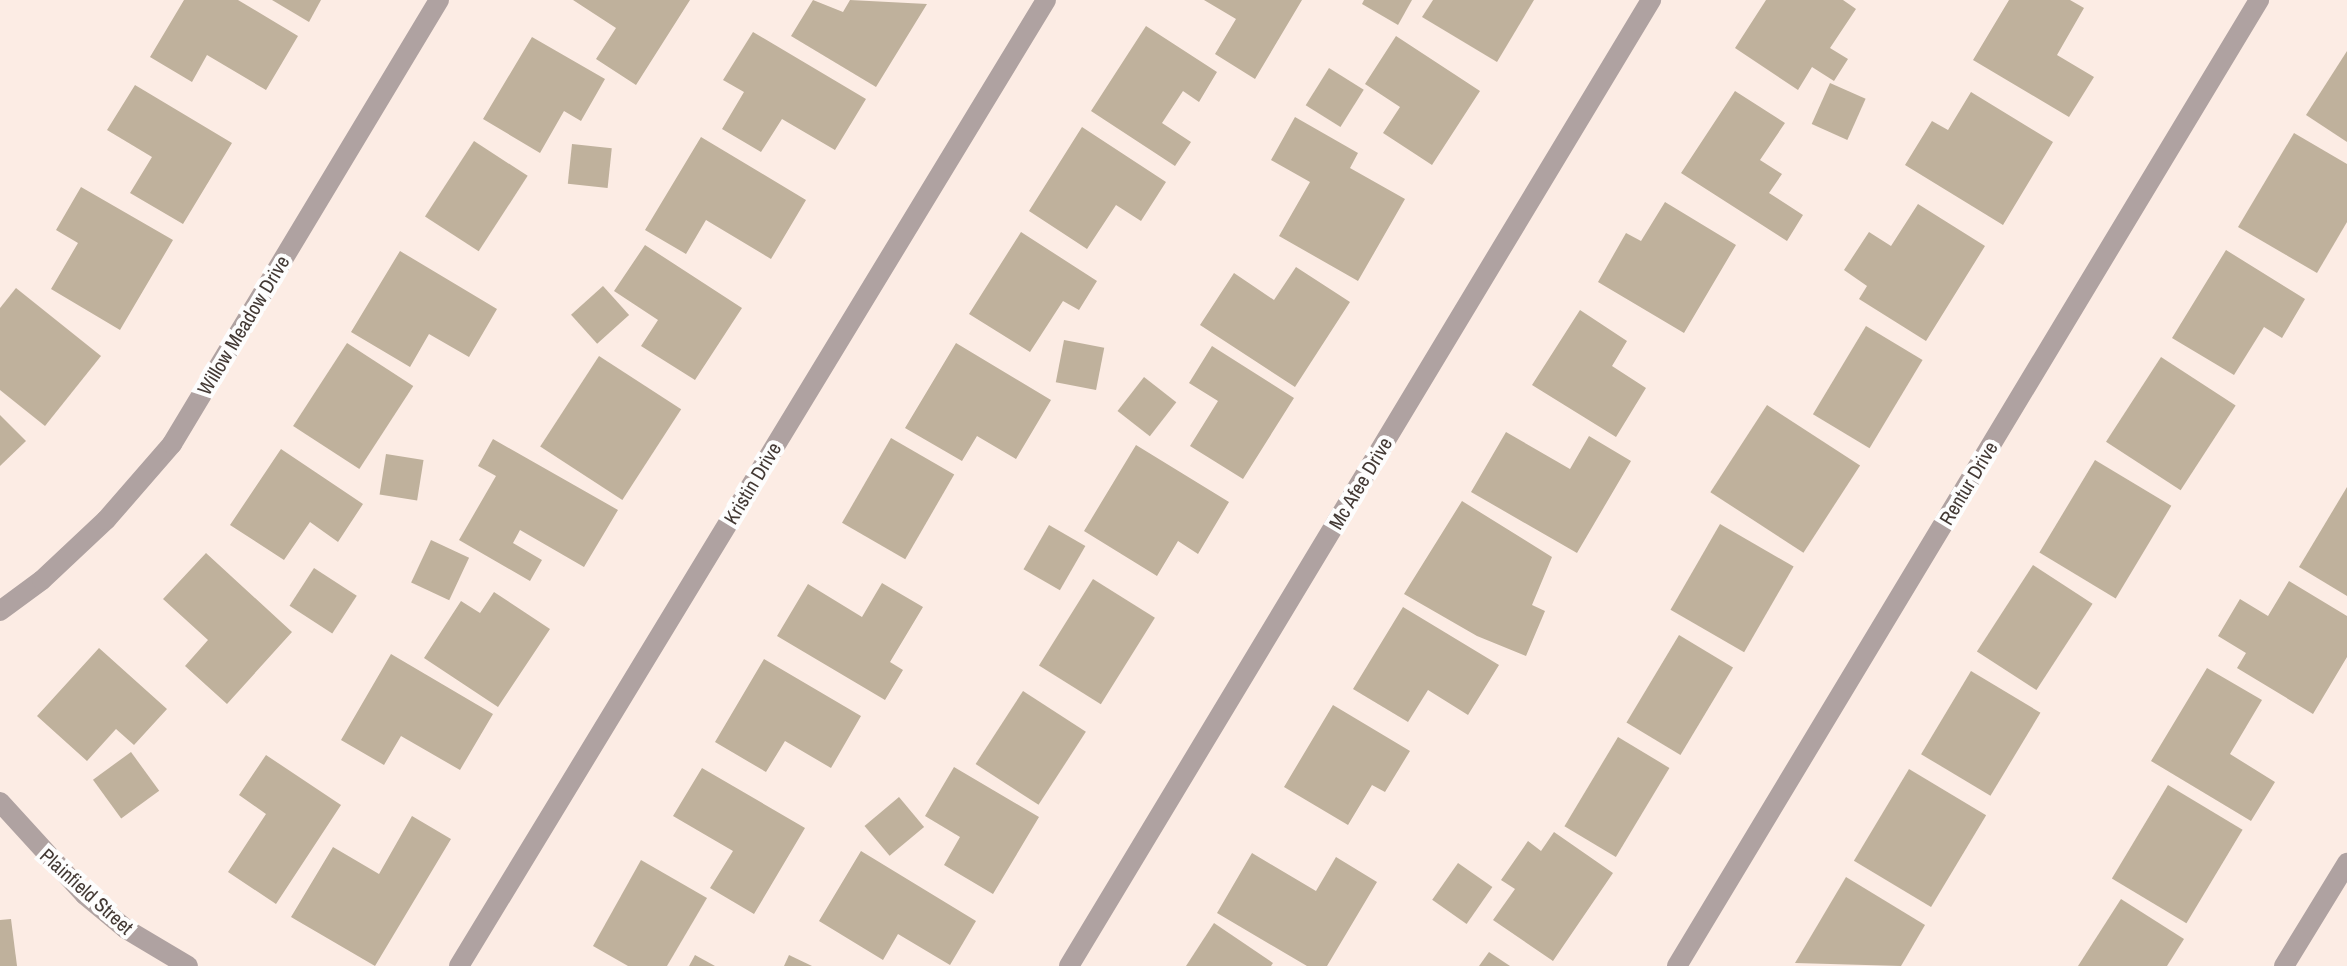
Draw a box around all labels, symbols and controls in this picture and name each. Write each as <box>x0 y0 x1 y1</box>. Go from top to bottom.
street label: Willow Meadow Drive <box>192 251 294 399</box>
street label: Mc Afee Drive <box>1323 432 1397 534</box>
street label: Rentur Drive <box>1934 437 2002 529</box>
street label: Kristin Drive <box>718 438 786 528</box>
street label: Plainfield Street <box>36 843 138 939</box>

